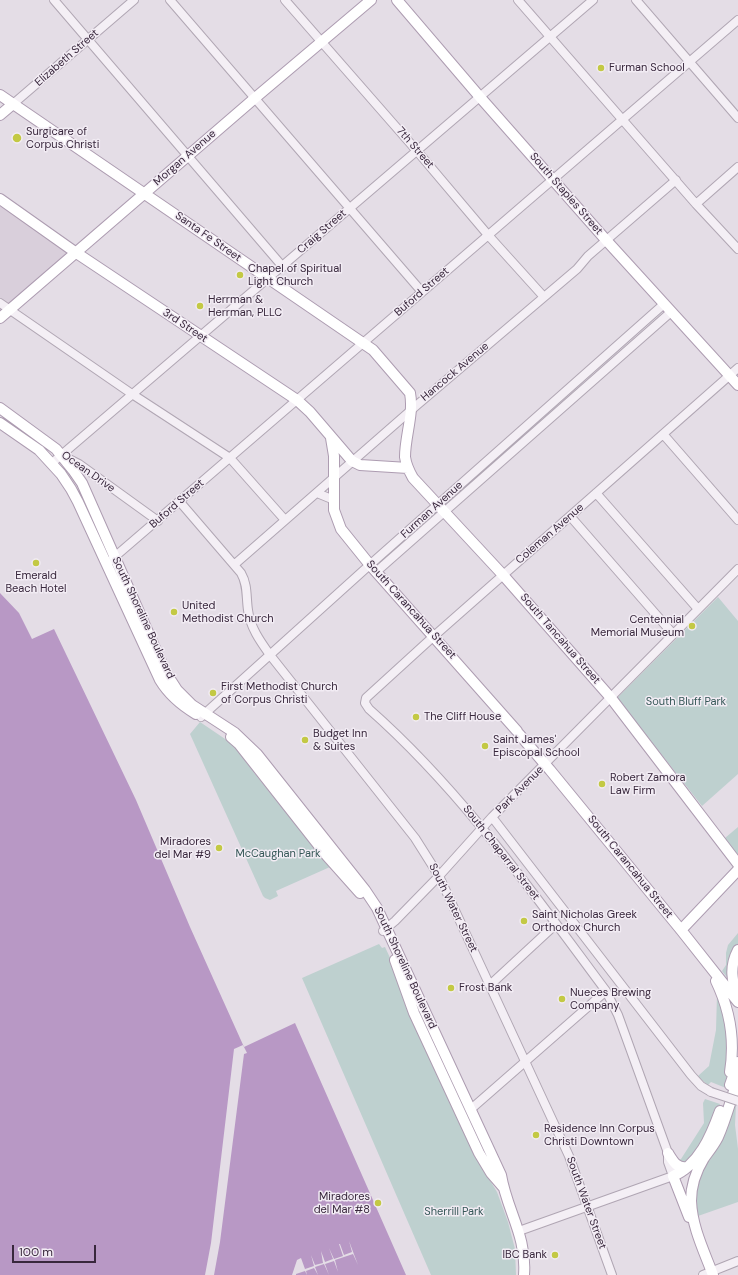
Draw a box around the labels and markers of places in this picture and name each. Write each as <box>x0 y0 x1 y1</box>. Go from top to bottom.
place label: Furman School <box>609 61 685 75</box>
marker: Furman School <box>596 63 606 73</box>
place label: Surgicare of Corpus Christi <box>26 125 99 151</box>
marker: Surgicare of Corpus Christi <box>11 132 23 144</box>
place label: Chapel of Spiritual Light Church <box>248 262 342 288</box>
marker: Chapel of Spiritual Light Church <box>235 270 245 280</box>
place label: Herrman & Herrman, PLLC <box>208 293 282 319</box>
marker: Herrman & Herrman, PLLC <box>195 301 205 311</box>
marker: Emerald Beach Hotel <box>31 558 41 568</box>
place label: Emerald Beach Hotel <box>5 569 67 595</box>
place label: United Methodist Church <box>182 599 274 625</box>
marker: United Methodist Church <box>169 607 179 617</box>
place label: Centennial Memorial Museum <box>591 613 684 639</box>
marker: Centennial Memorial Museum <box>687 621 697 631</box>
place label: First Methodist Church of Corpus Christi <box>221 680 338 706</box>
marker: First Methodist Church of Corpus Christi <box>208 688 218 698</box>
place label: The Cliff House <box>424 710 501 724</box>
marker: The Cliff House <box>411 712 421 722</box>
place label: Budget Inn & Suites <box>313 727 367 753</box>
place label: Saint James' Episcopal School <box>493 733 580 759</box>
marker: Budget Inn & Suites <box>300 735 310 745</box>
marker: Saint James' Episcopal School <box>480 741 490 751</box>
place label: Robert Zamora Law Firm <box>610 771 685 797</box>
marker: Robert Zamora Law Firm <box>597 779 607 789</box>
place label: Miradores del Mar #9 <box>154 835 211 861</box>
marker: Miradores del Mar #9 <box>214 843 224 853</box>
place label: Saint Nicholas Greek Orthodox Church <box>532 908 637 934</box>
marker: Saint Nicholas Greek Orthodox Church <box>519 916 529 926</box>
place label: Frost Bank <box>459 981 512 995</box>
marker: Frost Bank <box>446 983 456 993</box>
place label: Nueces Brewing Company <box>570 986 651 1012</box>
marker: Nueces Brewing Company <box>557 994 567 1004</box>
place label: Residence Inn Corpus Christi Downtown <box>544 1122 655 1148</box>
marker: Residence Inn Corpus Christi Downtown <box>531 1130 541 1140</box>
place label: Miradores del Mar #8 <box>314 1190 370 1216</box>
marker: Miradores del Mar #8 <box>373 1198 383 1208</box>
place label: IBC Bank <box>503 1248 547 1262</box>
marker: IBC Bank <box>550 1250 560 1260</box>

